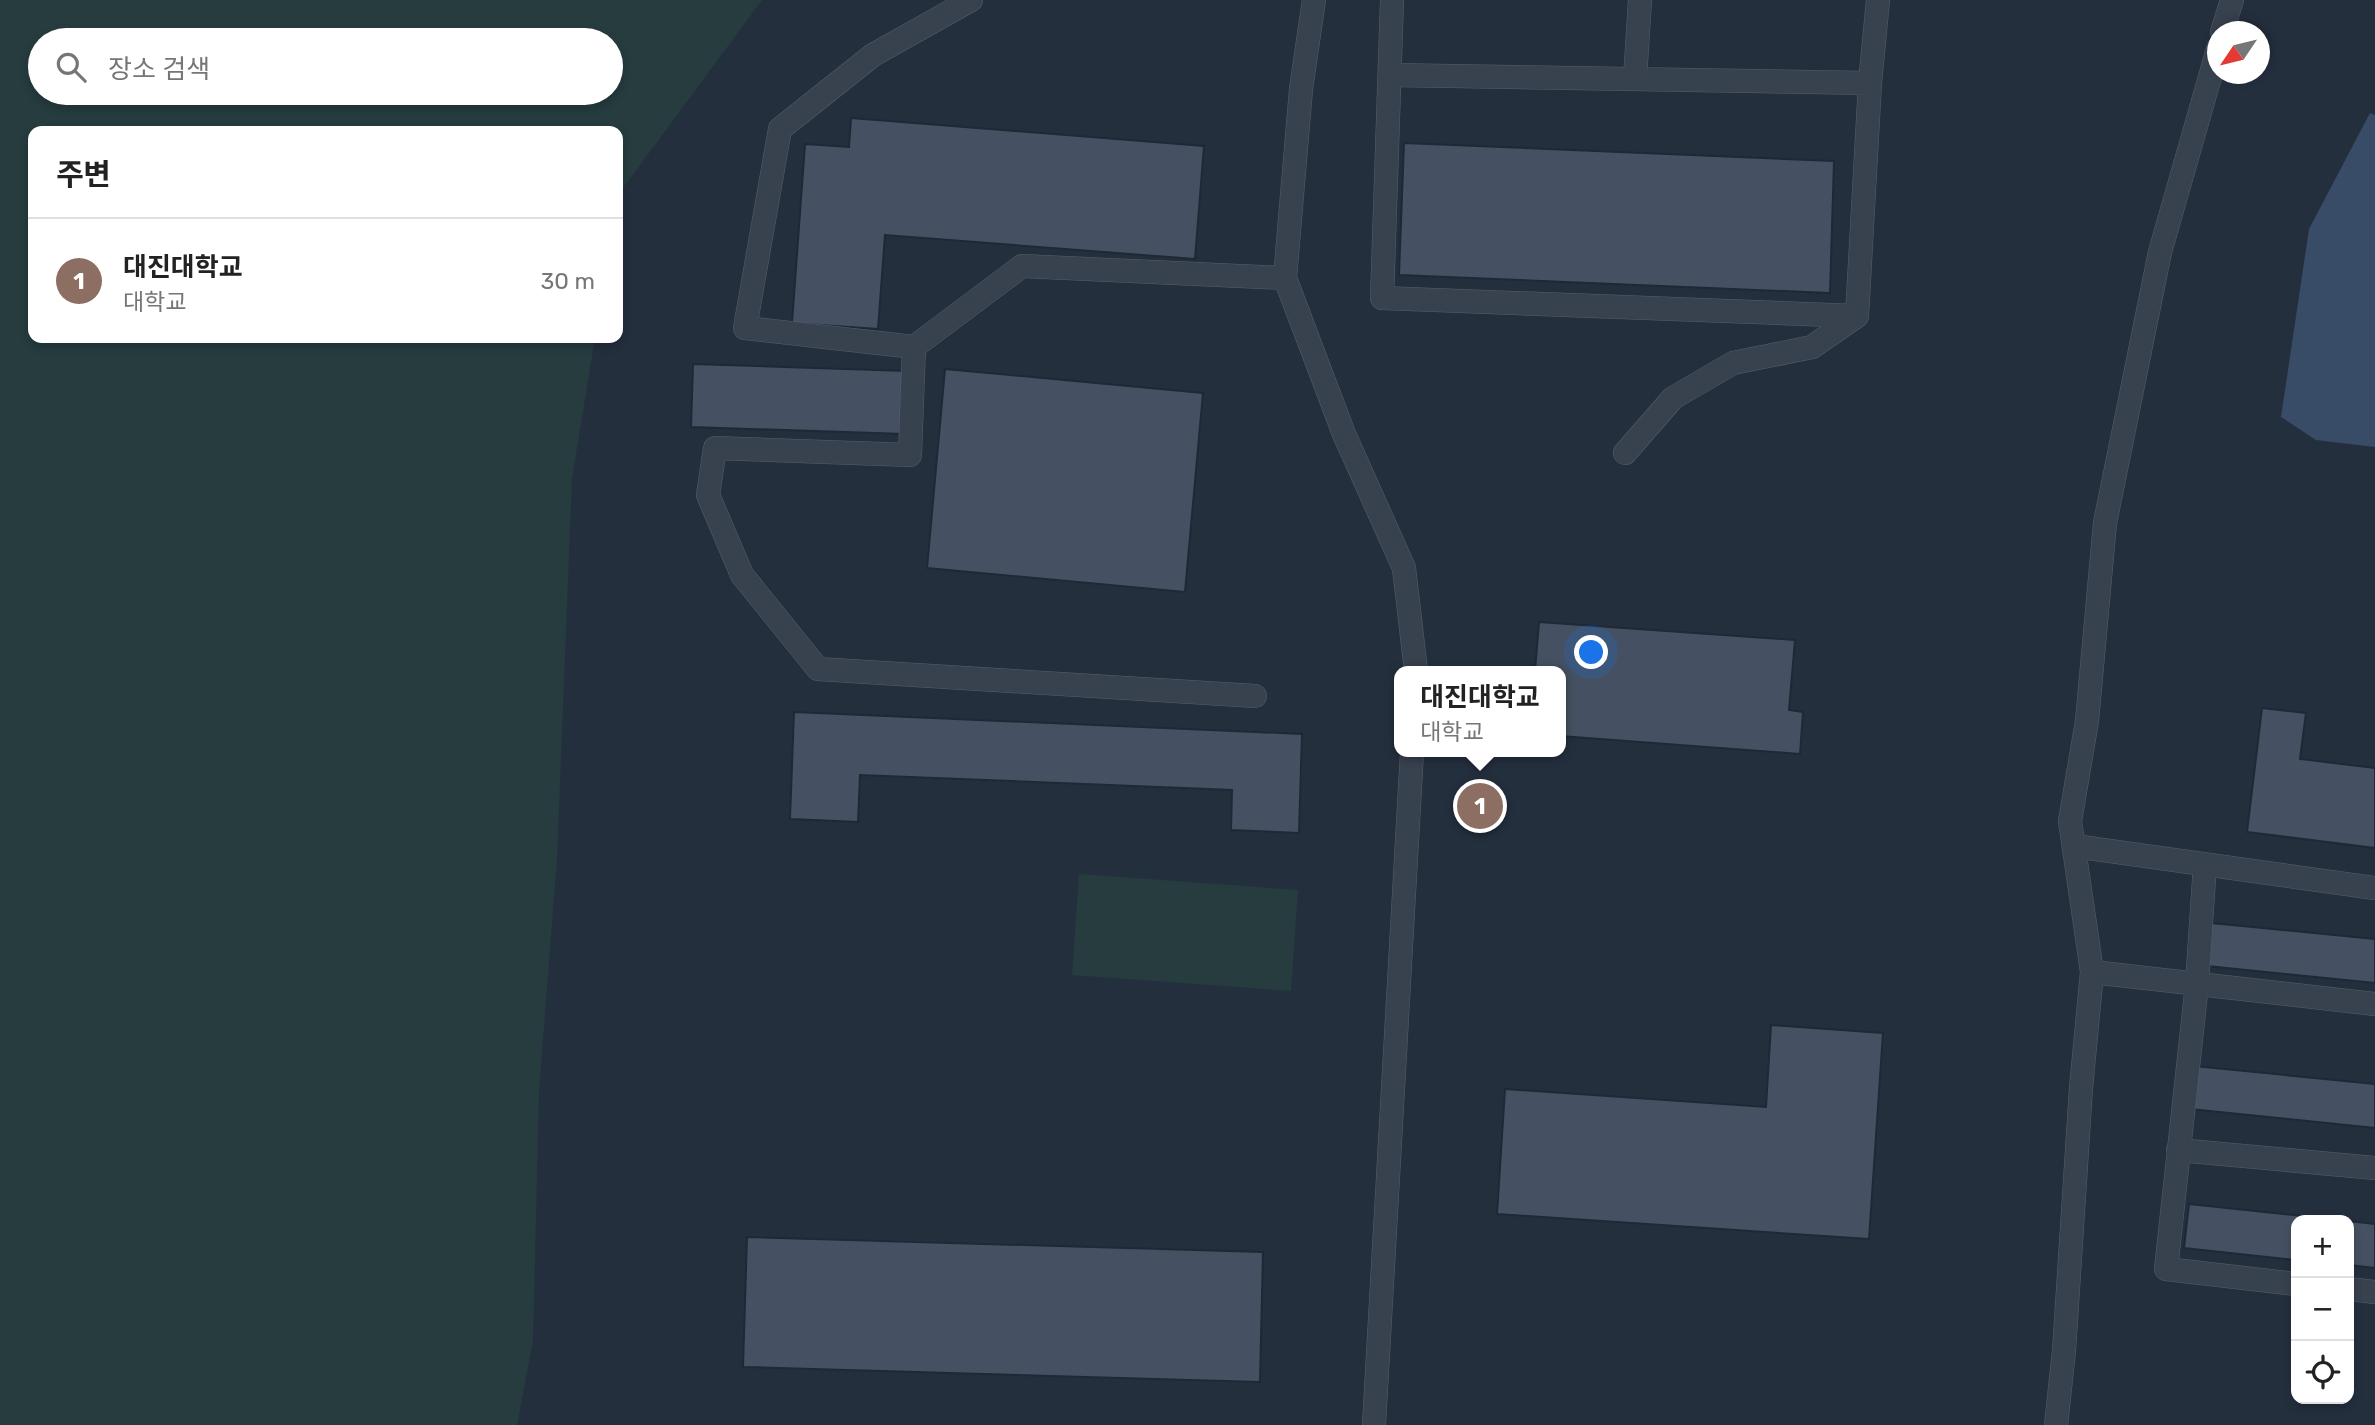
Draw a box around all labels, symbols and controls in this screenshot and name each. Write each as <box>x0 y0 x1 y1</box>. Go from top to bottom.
north arrow <box>2207 21 2270 84</box>
search box <box>28 28 623 105</box>
icon: search <box>52 48 90 86</box>
text: 장소 검색 <box>108 54 210 85</box>
text: 주변 <box>56 157 111 193</box>
text: 대진대학교 <box>123 252 243 283</box>
text: 1 <box>73 267 85 295</box>
text: 30 m <box>540 267 595 295</box>
text: 대학교 <box>123 288 186 316</box>
your location <box>1574 635 1608 669</box>
popup <box>1394 666 1566 757</box>
text: 대진대학교 <box>1420 682 1540 713</box>
text: 대학교 <box>1420 718 1484 746</box>
pin: 1 <box>1457 780 1503 832</box>
map controls <box>2291 1215 2354 1404</box>
button: + <box>2291 1215 2354 1278</box>
button: − <box>2291 1278 2354 1341</box>
button: locate <box>2291 1341 2354 1404</box>

